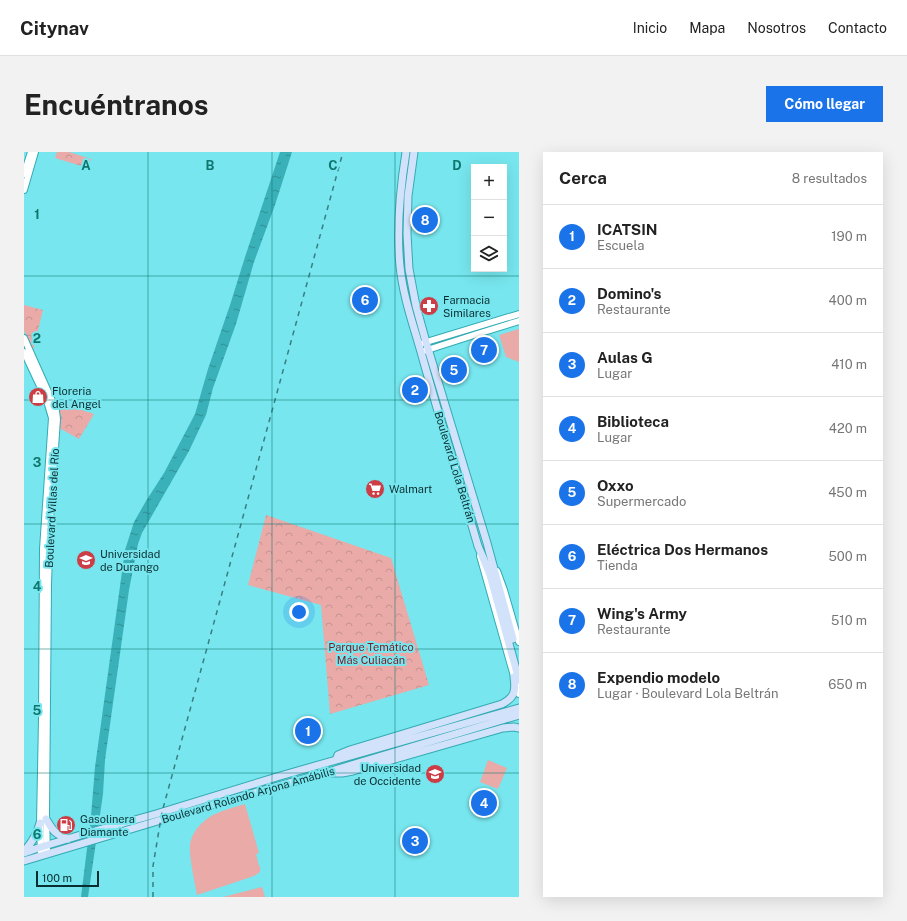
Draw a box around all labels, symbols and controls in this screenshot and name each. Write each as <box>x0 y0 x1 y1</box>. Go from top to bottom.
text: Citynav <box>20 17 89 39</box>
text: Inicio <box>633 20 667 36</box>
text: Mapa <box>689 20 725 36</box>
text: Nosotros <box>747 20 806 36</box>
text: Contacto <box>828 20 887 36</box>
button: Cómo llegar <box>766 86 883 122</box>
text: Encuéntranos <box>24 88 209 121</box>
text: A <box>81 158 91 173</box>
text: B <box>206 158 215 173</box>
text: C <box>328 158 338 173</box>
text: D <box>452 158 462 173</box>
map controls <box>471 164 507 272</box>
button: + <box>471 164 507 200</box>
text: Cerca <box>559 168 607 188</box>
text: 8 resultados <box>792 171 867 186</box>
button: − <box>471 200 507 236</box>
pin: 8 <box>412 205 438 235</box>
text: 1 <box>34 207 40 222</box>
text: ICATSIN <box>597 221 658 238</box>
text: 1 <box>569 229 575 244</box>
text: 190 m <box>831 229 867 244</box>
button: layers <box>471 236 507 272</box>
text: Escuela <box>597 238 645 253</box>
pin: 6 <box>352 285 378 315</box>
text: Domino's <box>597 285 661 302</box>
text: 2 <box>568 293 576 308</box>
text: 400 m <box>829 293 867 308</box>
place label: Farmacia Similares <box>443 294 491 319</box>
pharmacy icon: Farmacia Similares <box>418 295 440 317</box>
text: Restaurante <box>597 302 671 317</box>
text: 2 <box>33 331 41 346</box>
pin: 7 <box>471 335 497 365</box>
text: Aulas G <box>597 349 653 366</box>
pin: 5 <box>441 355 467 385</box>
text: 3 <box>568 357 576 372</box>
text: 410 m <box>831 357 867 372</box>
text: Lugar <box>597 366 632 381</box>
pin: 2 <box>402 375 428 405</box>
place label: Floreria del Angel <box>52 385 101 410</box>
shop icon: Floreria del Angel <box>27 386 49 408</box>
street label: Boulevard Lola Beltrán <box>432 410 478 524</box>
text: Biblioteca <box>597 413 669 430</box>
text: 4 <box>568 421 576 436</box>
text: 420 m <box>829 421 867 436</box>
text: Lugar <box>597 430 632 445</box>
street label: Boulevard Villas del Río <box>43 448 61 568</box>
text: 3 <box>33 455 42 470</box>
text: Oxxo <box>597 477 634 494</box>
supermarket icon: Walmart <box>364 478 386 500</box>
place label: Walmart <box>389 483 432 495</box>
text: 5 <box>568 485 576 500</box>
text: 450 m <box>828 485 867 500</box>
text: Supermercado <box>597 494 686 509</box>
text: Eléctrica Dos Hermanos <box>597 541 768 558</box>
place label: Universidad de Durango <box>100 548 160 573</box>
school or university icon: Universidad de Durango <box>75 549 97 571</box>
text: 6 <box>568 549 576 564</box>
text: 500 m <box>828 549 867 564</box>
text: Tienda <box>597 558 638 573</box>
text: 4 <box>33 579 42 594</box>
your location <box>289 602 309 622</box>
text: Wing's Army <box>597 605 687 622</box>
text: 7 <box>568 613 576 628</box>
text: 510 m <box>831 613 867 628</box>
text: Restaurante <box>597 622 671 637</box>
park label: Parque Temático Más Culiacán <box>328 641 414 666</box>
text: Expendio modelo <box>597 669 720 686</box>
text: 8 <box>568 677 576 692</box>
text: 650 m <box>828 677 867 692</box>
text: Lugar · Boulevard Lola Beltrán <box>597 686 778 701</box>
text: 5 <box>33 703 42 718</box>
pin: 1 <box>295 716 321 746</box>
place label: Universidad de Occidente <box>354 762 421 787</box>
school or university icon: Universidad de Occidente <box>424 763 446 785</box>
street label: Boulevard Rolando Arjona Amábilis <box>160 764 336 825</box>
pin: 4 <box>471 788 497 818</box>
place label: Gasolinera Diamante <box>80 813 135 838</box>
fuel station icon: Gasolinera Diamante <box>55 814 77 836</box>
pin: 3 <box>402 826 428 856</box>
text: 6 <box>33 827 42 842</box>
scale bar <box>36 869 99 888</box>
text: 100 m <box>42 872 72 884</box>

